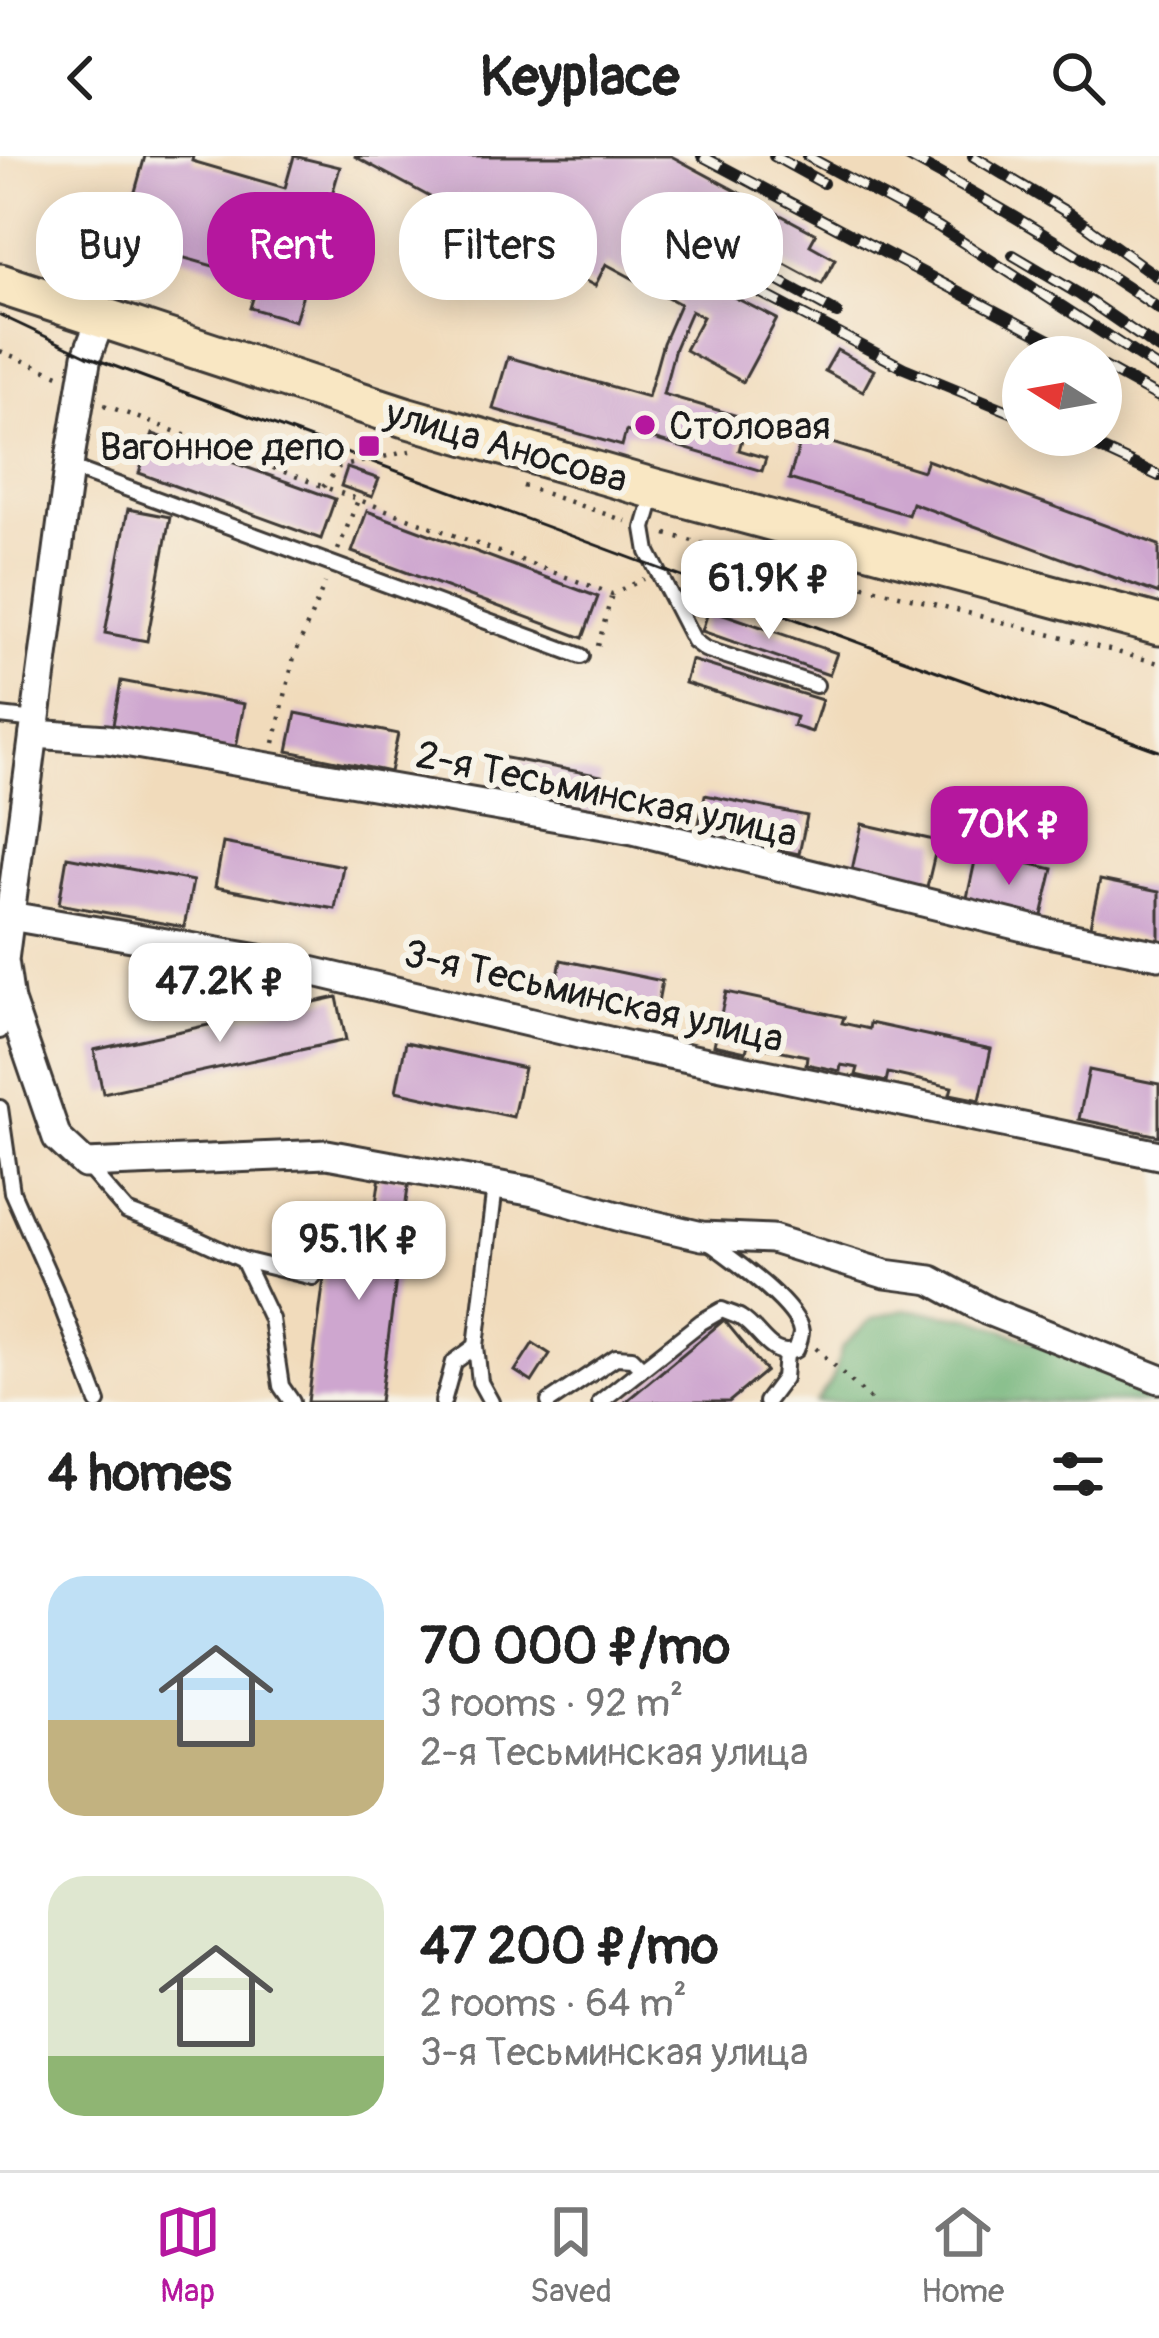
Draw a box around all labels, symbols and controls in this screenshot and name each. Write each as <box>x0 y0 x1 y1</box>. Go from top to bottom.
text: Keyplace <box>480 44 679 112</box>
icon: back <box>48 45 114 111</box>
icon: search <box>1045 45 1111 111</box>
chip: Buy <box>36 192 183 300</box>
chip: Rent <box>207 192 375 300</box>
chip: Filters <box>399 192 597 300</box>
chip: New <box>621 192 783 300</box>
north arrow <box>1002 336 1122 456</box>
map controls <box>1002 336 1122 456</box>
street label: улица Аносова <box>379 388 633 504</box>
place label: Столовая <box>669 402 831 451</box>
marker: Столовая <box>632 412 658 438</box>
place label: Вагонное депо <box>100 423 345 472</box>
marker: Вагонное депо <box>356 433 382 459</box>
pin: 61.9K ₽ <box>658 540 880 642</box>
text: 61.9K ₽ <box>708 554 830 603</box>
street label: 2-я Тесьминская улица <box>412 730 802 859</box>
pin: 70K ₽ <box>925 786 1093 888</box>
text: 70K ₽ <box>958 800 1060 849</box>
street label: 3-я Тесьминская улица <box>399 929 788 1064</box>
pin: 47.2K ₽ <box>109 943 331 1045</box>
text: 47.2K ₽ <box>156 957 284 1006</box>
pin: 95.1K ₽ <box>248 1201 470 1303</box>
text: 95.1K ₽ <box>299 1215 419 1264</box>
icon: filters <box>1045 1441 1111 1507</box>
text: 4 homes <box>48 1442 232 1506</box>
text: 70 000 ₽/mo <box>420 1615 730 1679</box>
icon: home <box>144 1624 288 1768</box>
text: 3 rooms · 92 m² <box>420 1679 683 1728</box>
text: 2-я Тесьминская улица <box>420 1728 808 1777</box>
text: 47 200 ₽/mo <box>420 1915 718 1979</box>
icon: home <box>144 1924 288 2068</box>
text: 2 rooms · 64 m² <box>420 1979 687 2028</box>
text: 3-я Тесьминская улица <box>420 2028 808 2077</box>
tab: Map <box>155 2199 221 2312</box>
tab: Saved <box>530 2199 612 2312</box>
tab: Home <box>921 2199 1004 2312</box>

